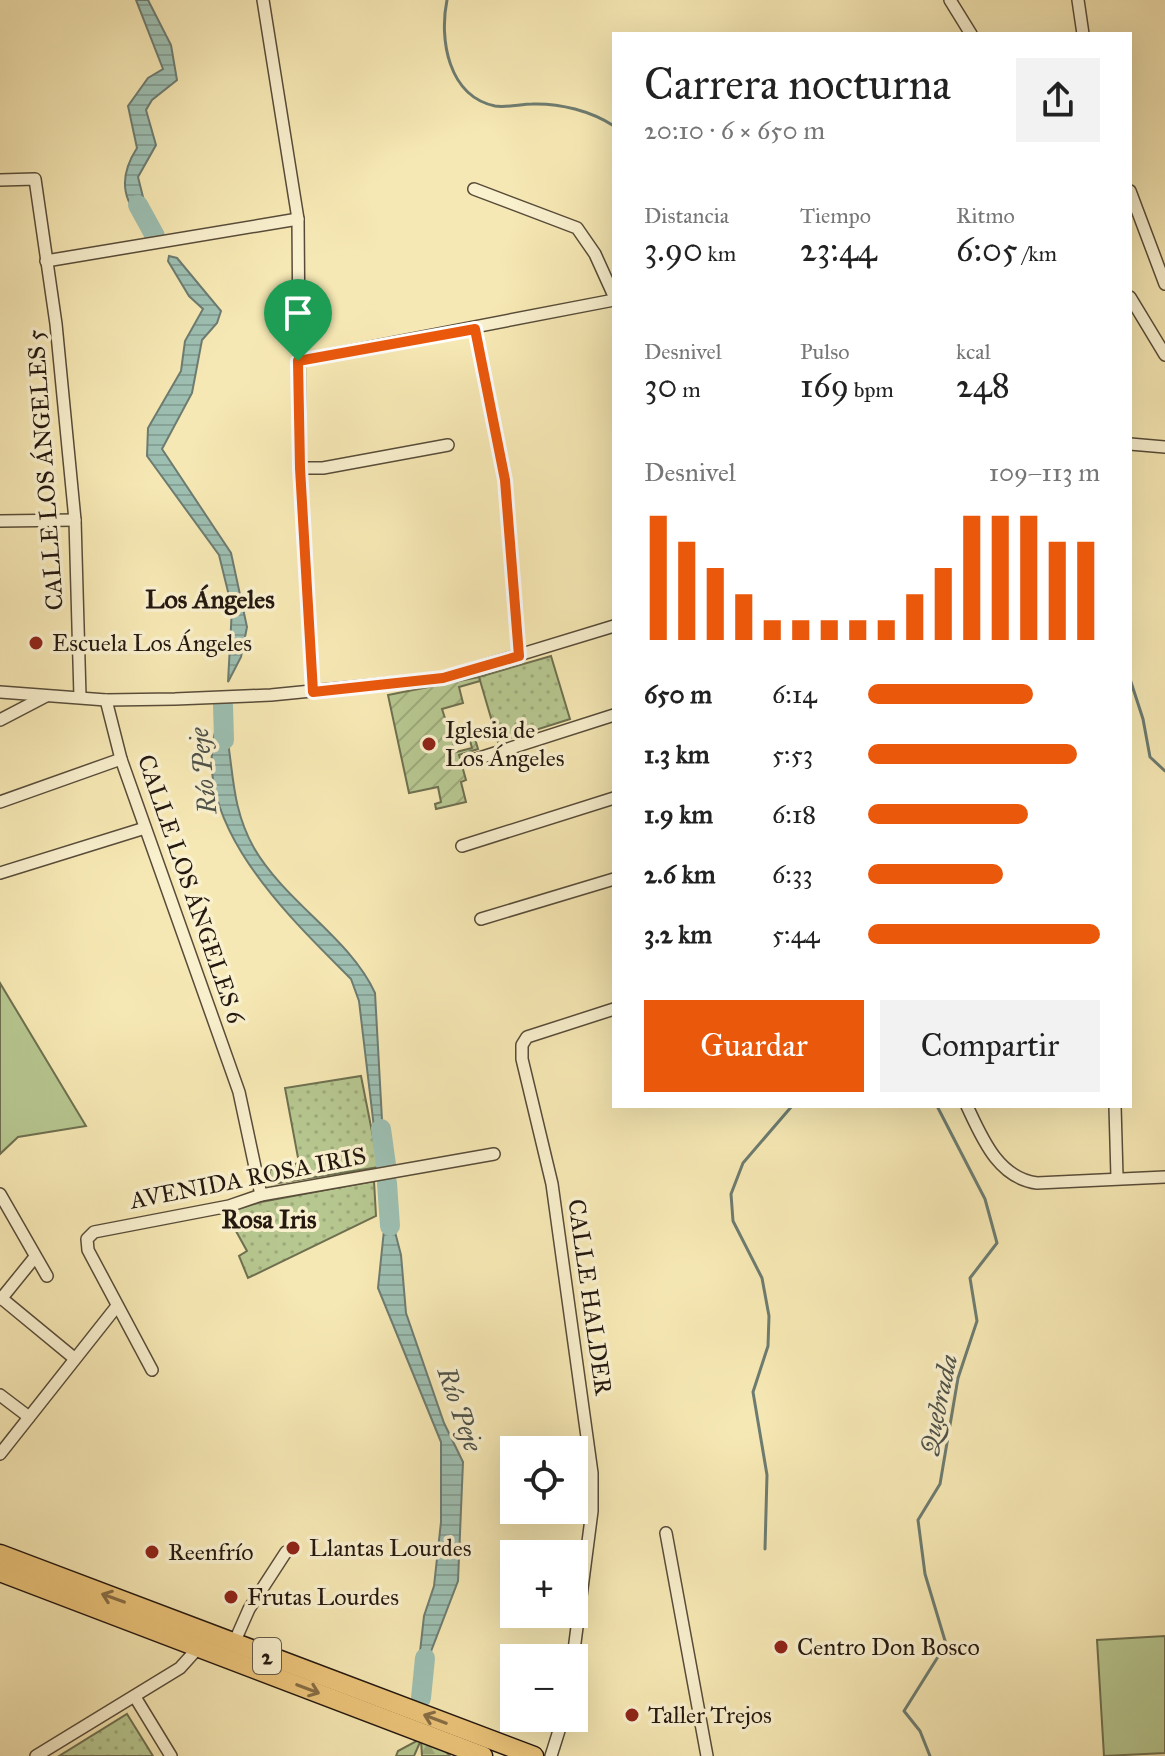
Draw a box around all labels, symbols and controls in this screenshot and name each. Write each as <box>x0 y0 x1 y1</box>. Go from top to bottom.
text: Carrera nocturna <box>644 57 951 111</box>
button: share <box>1016 58 1100 142</box>
text: 20:10 · 6 × 650 m <box>644 114 825 146</box>
text: Distancia <box>644 202 729 229</box>
text: Tiempo <box>800 202 871 229</box>
text: Ritmo <box>956 202 1015 229</box>
text: 3.90 <box>644 229 703 270</box>
text: 23:44 <box>800 229 877 270</box>
text: 6:05 <box>956 229 1018 270</box>
text: km <box>703 240 736 267</box>
text: /km <box>1018 240 1057 267</box>
pin <box>264 279 332 361</box>
icon: arrive <box>276 291 320 335</box>
street label: CALLE LOS ÁNGELES 5 <box>20 329 70 611</box>
text: Desnivel <box>644 338 722 365</box>
text: Pulso <box>800 338 850 365</box>
text: kcal <box>956 338 991 365</box>
text: 30 <box>644 365 677 406</box>
text: 169 <box>800 365 849 406</box>
text: 248 <box>956 365 1010 406</box>
text: m <box>677 376 701 403</box>
text: bpm <box>849 376 894 403</box>
text: Desnivel <box>644 456 736 488</box>
text: 109–113 m <box>989 456 1100 488</box>
district label: Los Ángeles <box>145 583 275 616</box>
place label: Escuela Los Ángeles <box>52 628 252 658</box>
marker: Escuela Los Ángeles <box>27 634 45 652</box>
text: 650 m <box>644 678 712 710</box>
text: 6:14 <box>772 678 817 710</box>
place label: Iglesia de Los Ángeles <box>445 715 564 773</box>
water label: Río Peje <box>182 725 224 817</box>
marker: Iglesia de Los Ángeles <box>420 735 438 753</box>
text: 1.3 km <box>644 738 710 770</box>
text: 5:53 <box>772 738 813 770</box>
street label: CALLE LOS ÁNGELES 6 <box>131 751 251 1028</box>
text: 1.9 km <box>644 798 713 830</box>
text: 6:18 <box>772 798 816 830</box>
text: 2.6 km <box>644 858 716 890</box>
text: 6:33 <box>772 858 813 890</box>
text: 3.2 km <box>644 918 712 950</box>
text: 5:44 <box>772 918 820 950</box>
button: Guardar <box>644 1000 864 1092</box>
button: Compartir <box>880 1000 1100 1092</box>
street label: AVENIDA ROSA IRIS <box>126 1140 369 1216</box>
street label: CALLE HALDER <box>561 1197 619 1398</box>
district label: Rosa Iris <box>222 1203 317 1235</box>
water label: Quebrada <box>911 1351 964 1459</box>
water label: Río Peje <box>430 1362 490 1457</box>
map controls <box>500 1436 588 1732</box>
button: locate <box>500 1436 588 1524</box>
place label: Llantas Lourdes <box>309 1533 471 1563</box>
place label: Reenfrío <box>168 1537 254 1567</box>
marker: Llantas Lourdes <box>284 1539 302 1557</box>
button: + <box>500 1540 588 1628</box>
marker: Reenfrío <box>143 1543 161 1561</box>
place label: Frutas Lourdes <box>247 1582 399 1612</box>
marker: Frutas Lourdes <box>222 1588 240 1606</box>
one-way arrow <box>101 1589 126 1604</box>
place label: Centro Don Bosco <box>797 1632 980 1662</box>
road number: 2 <box>253 1638 281 1674</box>
marker: Centro Don Bosco <box>772 1638 790 1656</box>
button: − <box>500 1644 588 1732</box>
one-way arrow <box>295 1683 320 1697</box>
place label: Taller Trejos <box>648 1700 772 1730</box>
marker: Taller Trejos <box>623 1706 641 1724</box>
one-way arrow <box>423 1711 448 1725</box>

